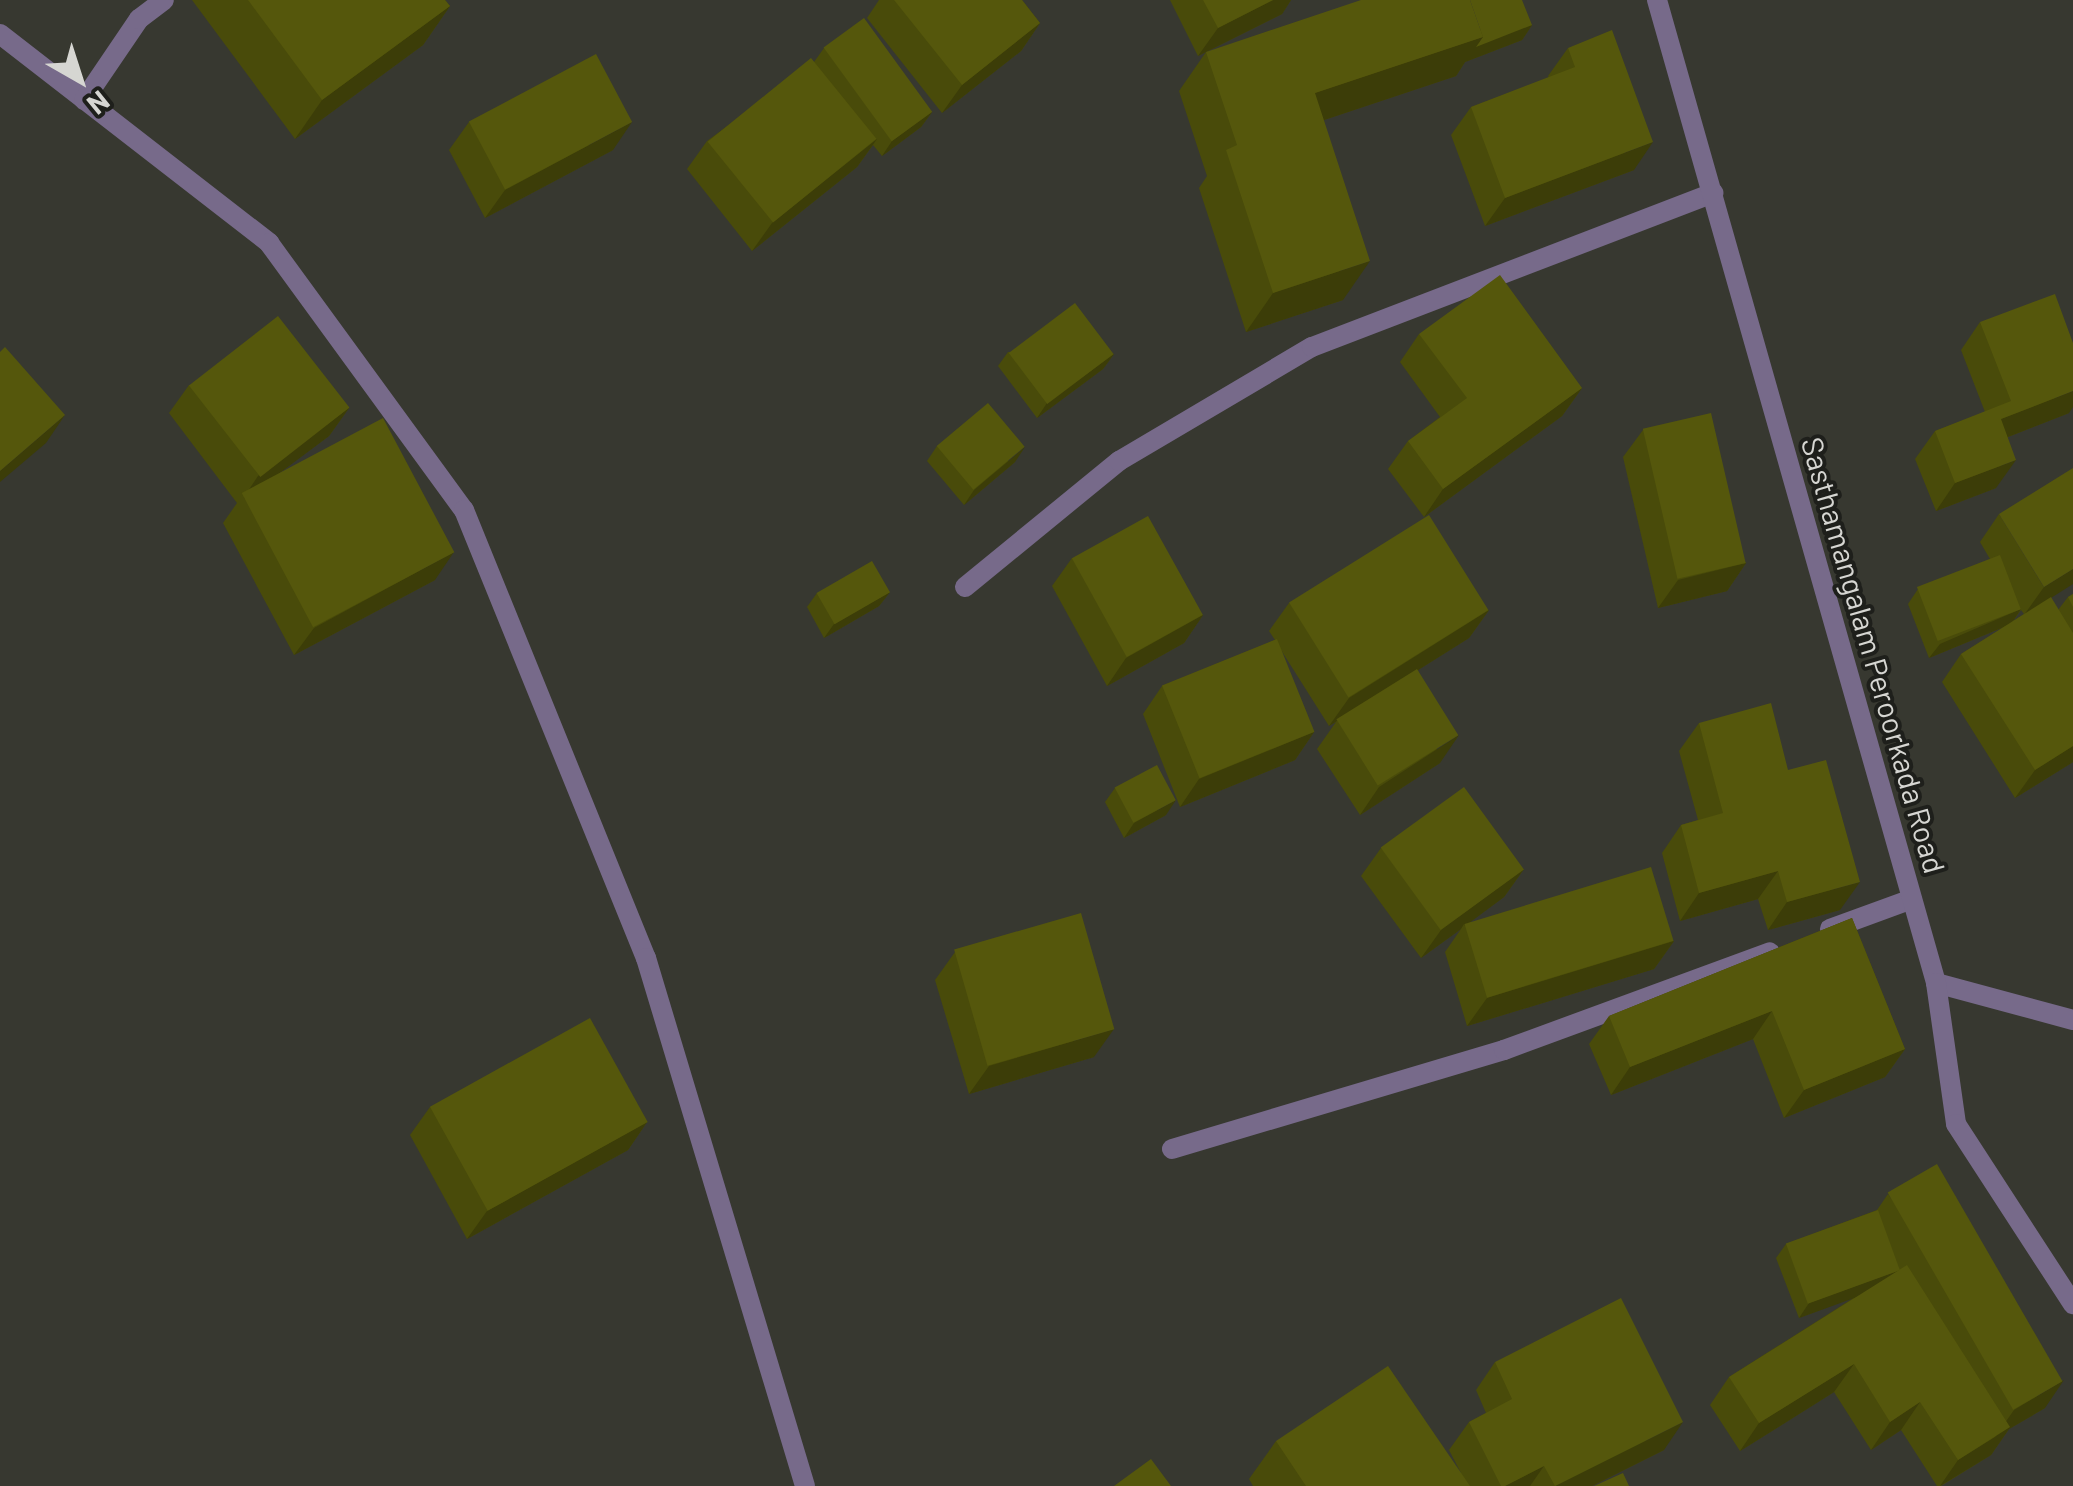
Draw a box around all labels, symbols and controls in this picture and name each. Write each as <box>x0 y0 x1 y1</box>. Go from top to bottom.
north arrow <box>30 30 130 130</box>
text: N <box>81 84 117 122</box>
street label: Sasthamangalam Peroorkada Road <box>1794 433 1954 877</box>

